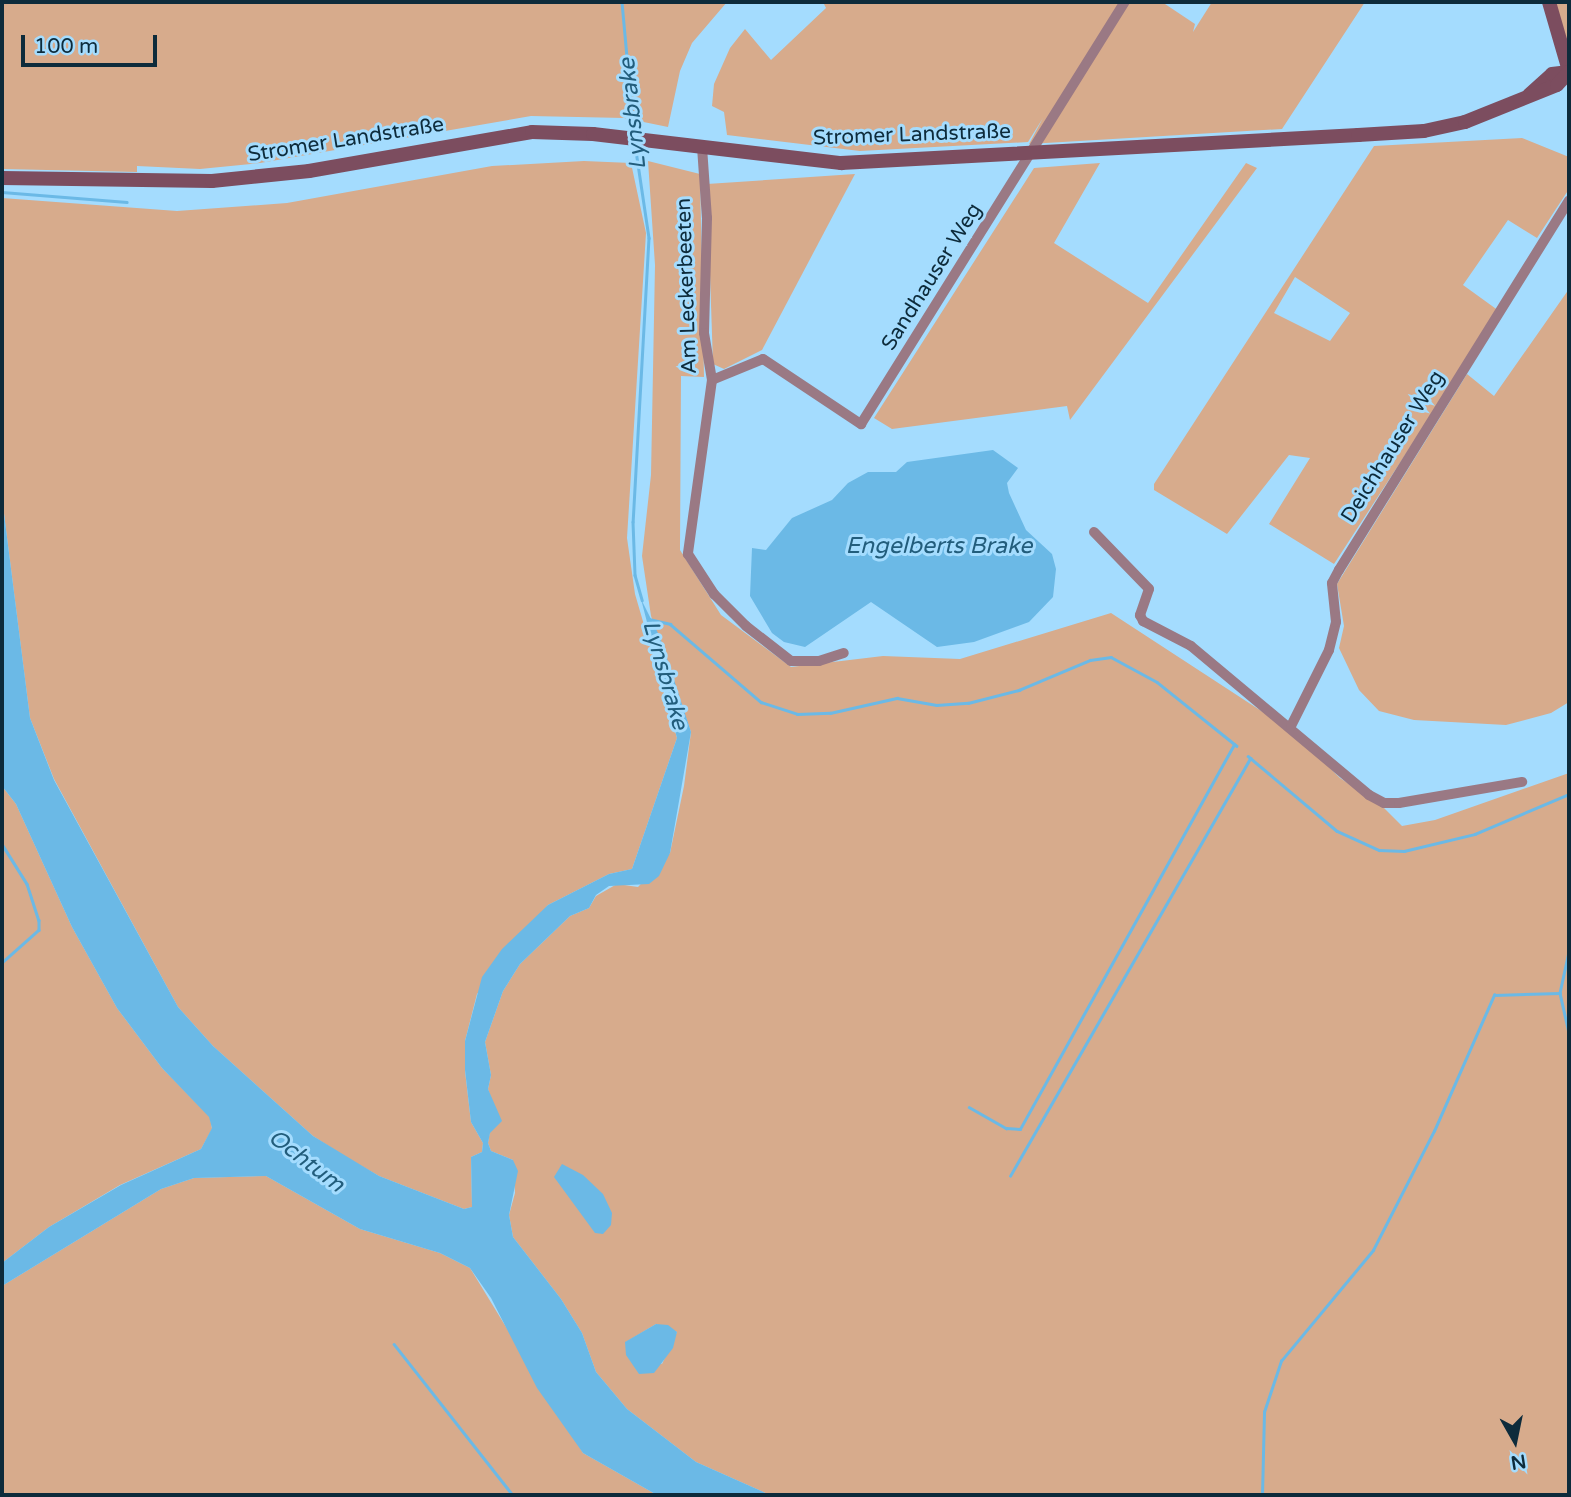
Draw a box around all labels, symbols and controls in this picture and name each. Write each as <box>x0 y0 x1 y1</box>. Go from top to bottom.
scale bar <box>24 21 161 65</box>
text: 100 m <box>34 34 98 59</box>
water label: Lynsbrake <box>613 57 653 171</box>
street label: Stromer Landstraße <box>246 112 446 168</box>
street label: Stromer Landstraße <box>813 119 1011 151</box>
street label: Am Leckerbeeten <box>671 198 703 374</box>
street label: Sandhauser Weg <box>877 199 987 355</box>
street label: Deichhauser Weg <box>1336 366 1450 528</box>
water label: Engelberts Brake <box>846 532 1032 560</box>
water label: Lynsbrake <box>636 617 694 733</box>
water label: Ochtum <box>263 1123 349 1199</box>
north arrow <box>1480 1406 1550 1476</box>
text: N <box>1509 1450 1528 1474</box>

